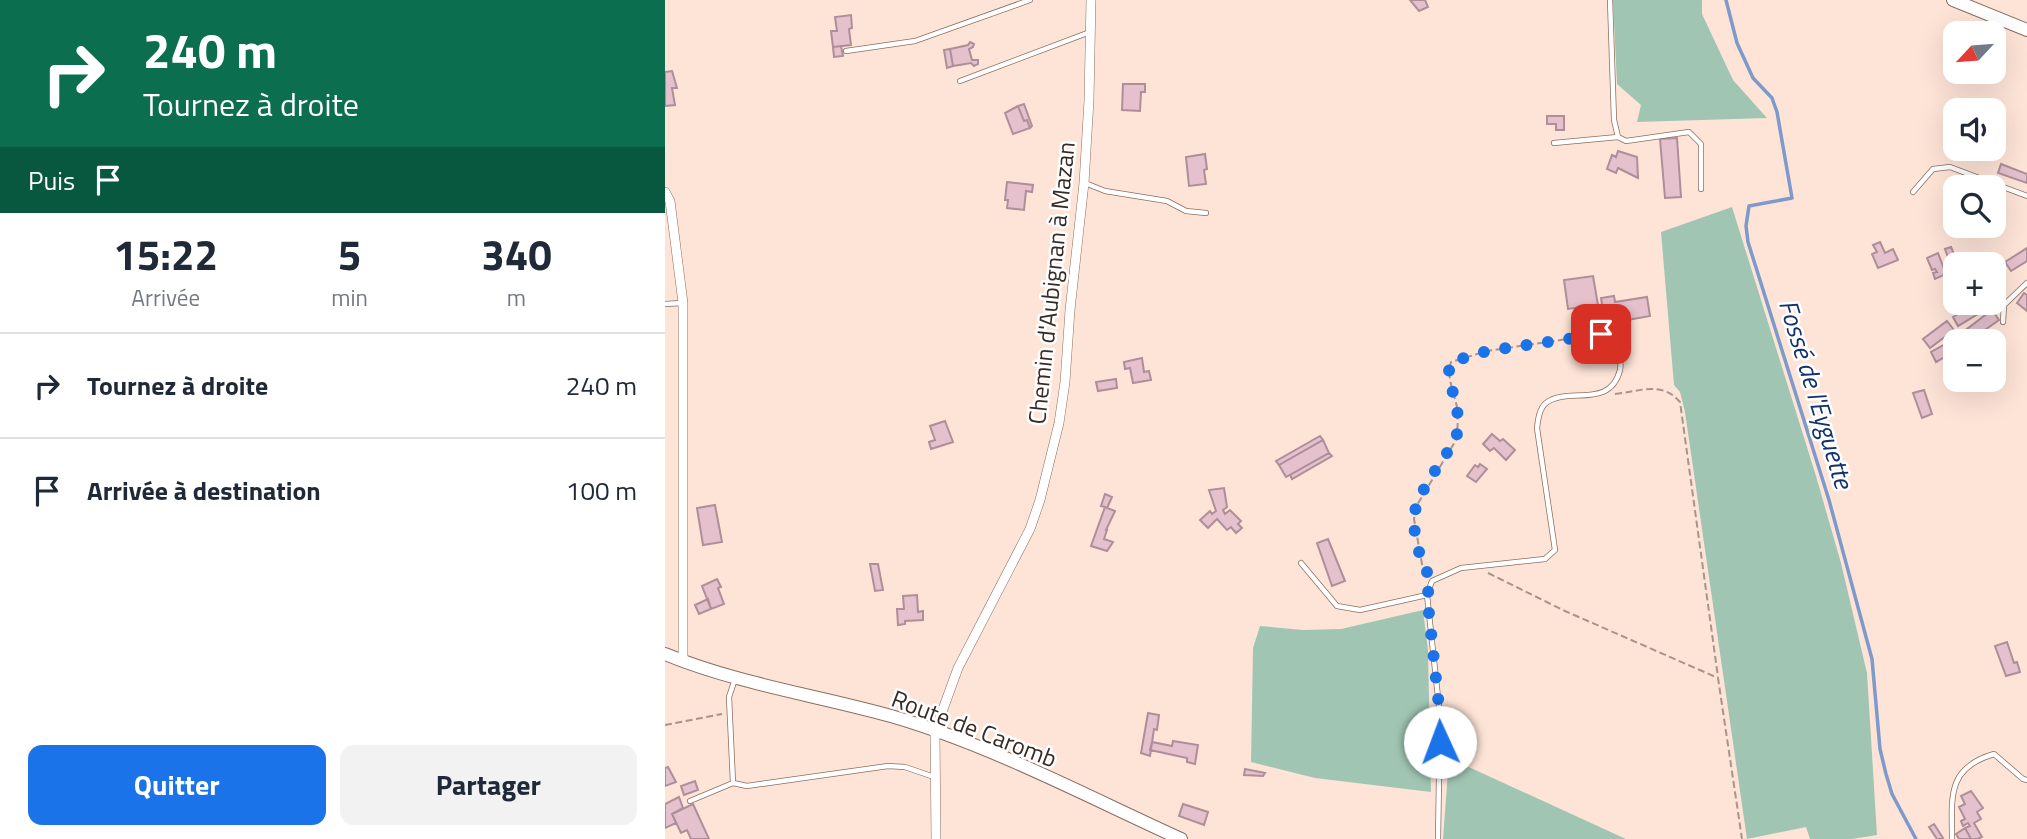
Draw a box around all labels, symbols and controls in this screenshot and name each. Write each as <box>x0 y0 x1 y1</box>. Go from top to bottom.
text: 240 m <box>143 12 277 87</box>
north arrow <box>1943 21 2005 84</box>
map controls <box>1943 21 2006 392</box>
icon: right <box>28 28 119 119</box>
text: Tournez à droite <box>143 80 359 128</box>
button: sound <box>1943 98 2006 161</box>
street label: Chemin d'Aubignan à Mazan <box>1018 140 1084 426</box>
text: Puis <box>28 161 75 200</box>
icon: arrive <box>89 161 127 199</box>
button: search <box>1943 175 2006 238</box>
text: 15:22 <box>113 222 218 286</box>
text: 5 <box>338 222 361 286</box>
text: 340 <box>481 222 552 286</box>
button: + <box>1943 252 2006 315</box>
text: Arrivée <box>131 280 200 315</box>
text: min <box>331 280 368 315</box>
text: m <box>507 280 526 315</box>
water label: Fossé de l'Eyguette <box>1769 295 1864 495</box>
pin <box>1571 304 1631 364</box>
icon: arrive <box>1582 315 1620 353</box>
button: − <box>1943 329 2006 392</box>
text: Tournez à droite <box>87 366 268 405</box>
text: 240 m <box>566 366 637 405</box>
icon: right <box>28 367 66 405</box>
text: Arrivée à destination <box>87 471 321 510</box>
text: 100 m <box>566 471 637 510</box>
icon: arrive <box>28 472 66 510</box>
street label: Route de Caromb <box>886 680 1062 776</box>
position arrow <box>1403 705 1477 779</box>
button: Quitter <box>28 745 326 825</box>
button: Partager <box>340 745 637 825</box>

